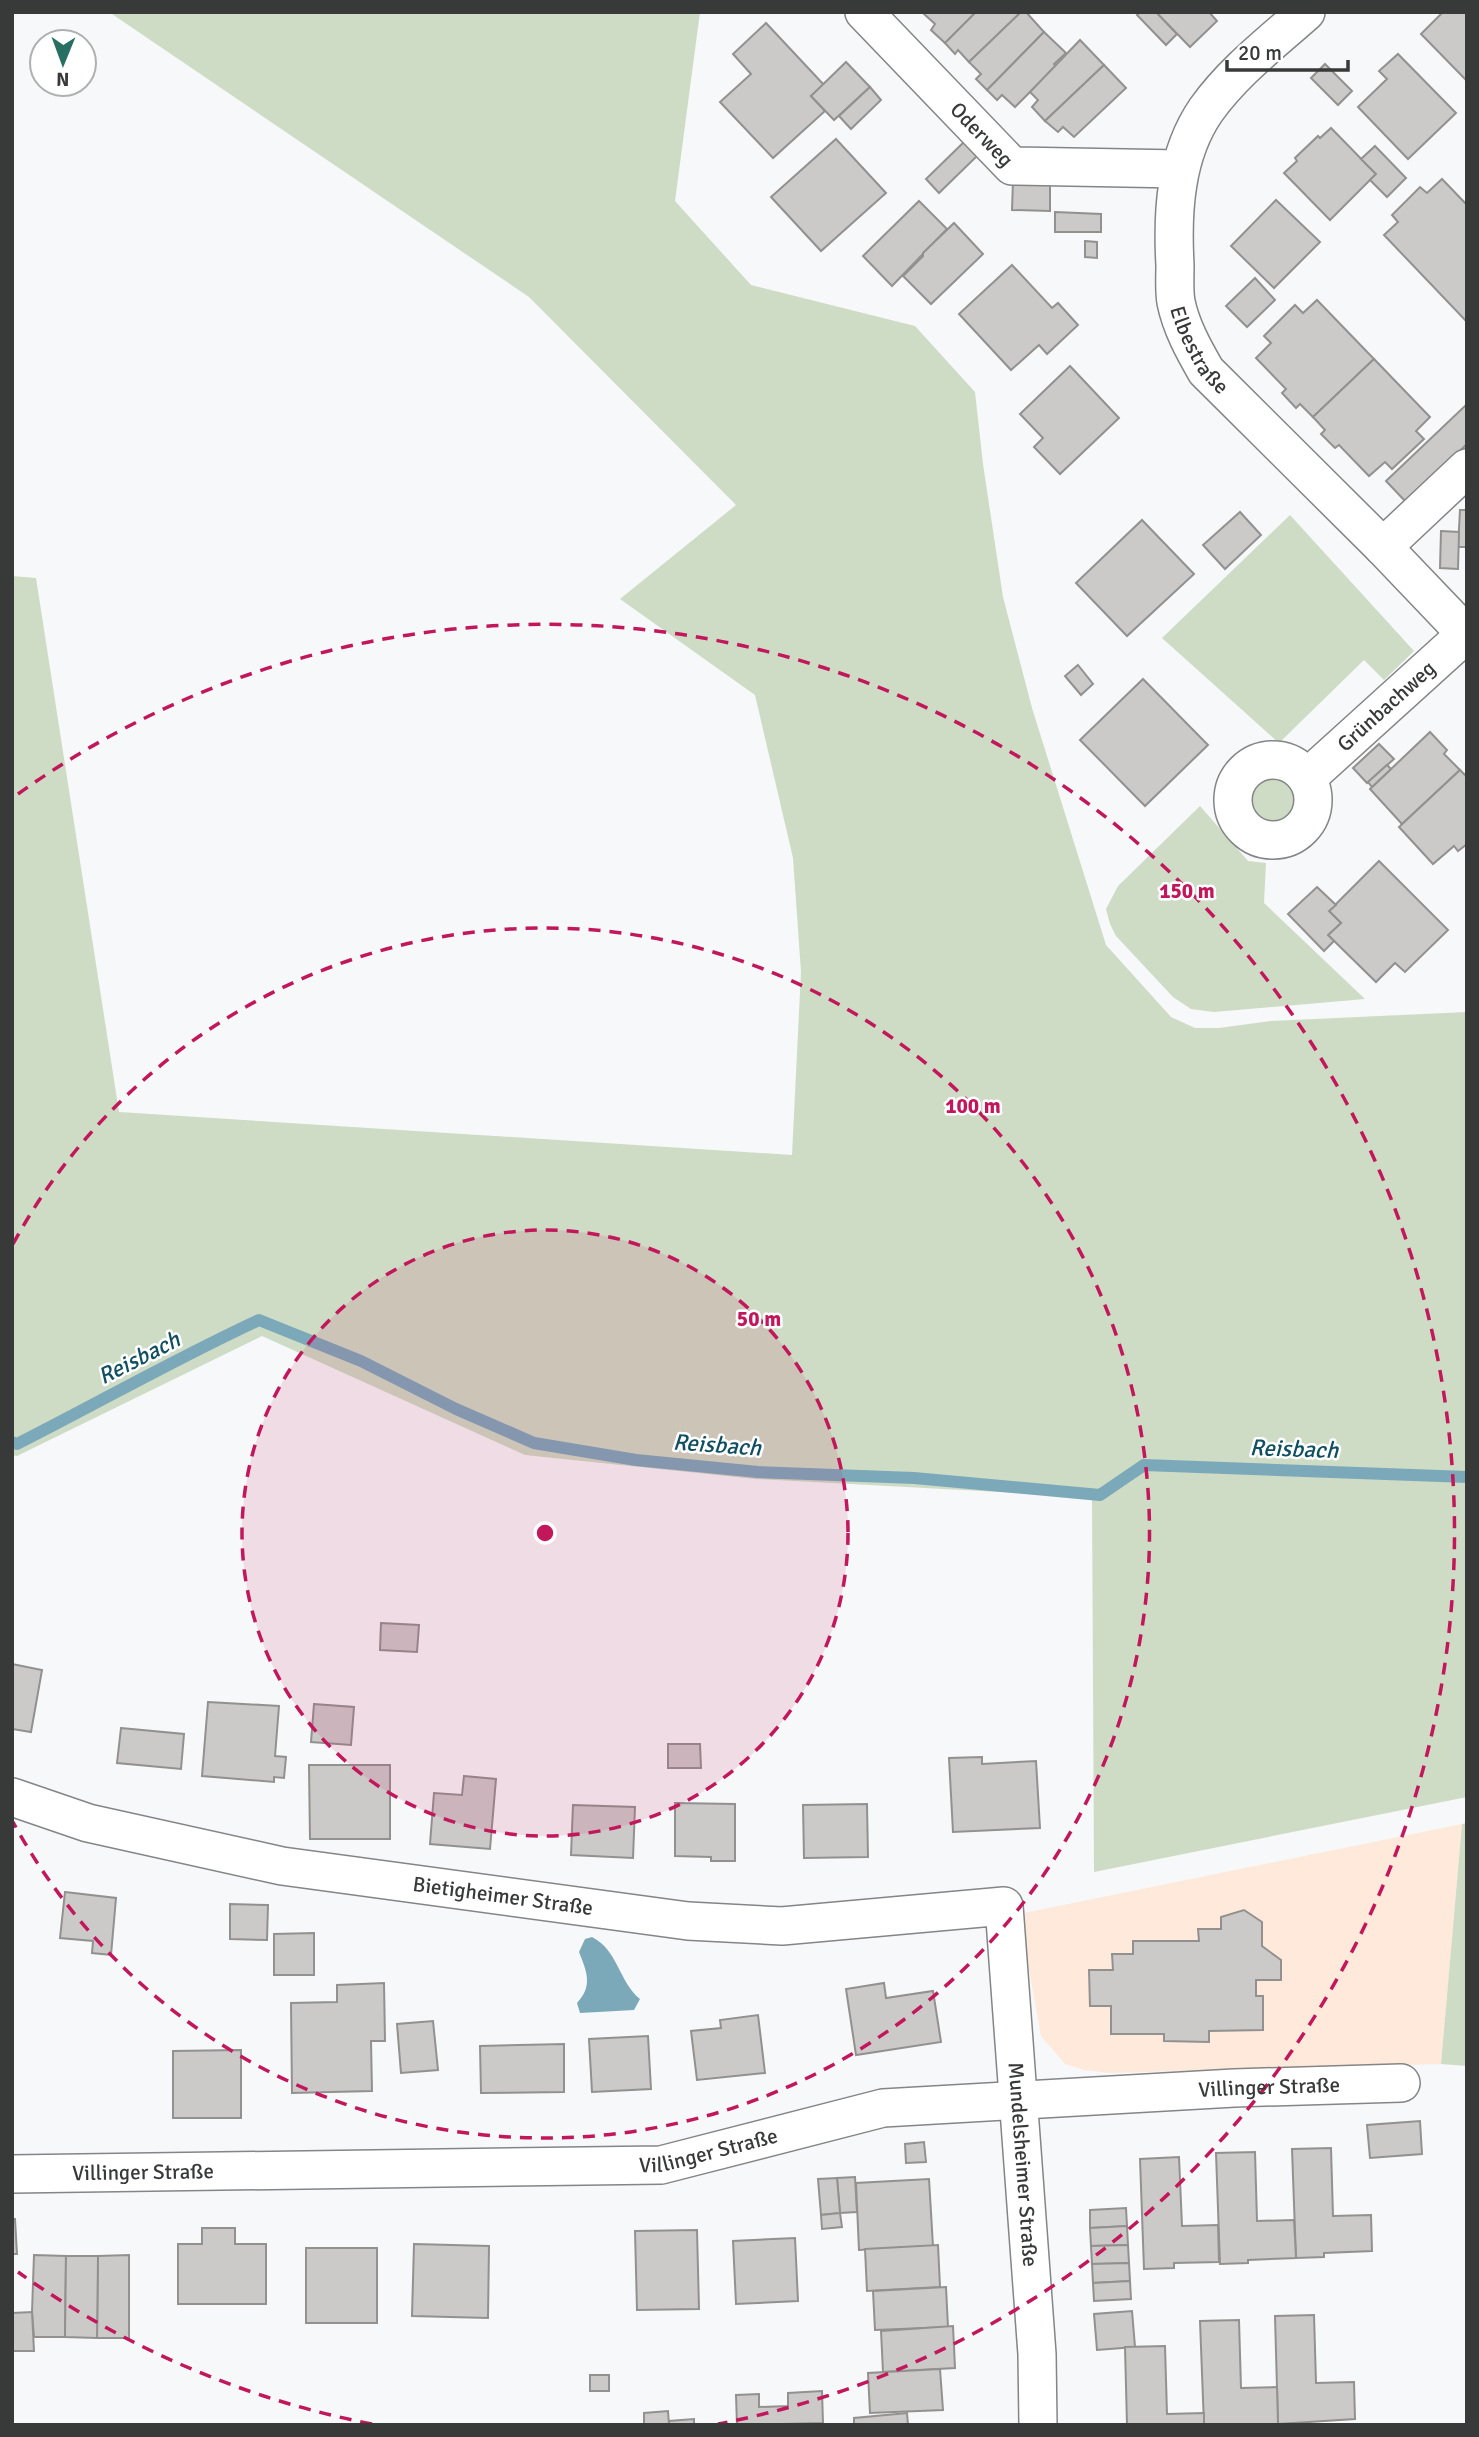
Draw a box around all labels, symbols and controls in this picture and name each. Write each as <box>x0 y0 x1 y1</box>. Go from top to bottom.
north arrow <box>28 28 98 98</box>
scale bar <box>1227 28 1348 72</box>
text: 20 m <box>1238 40 1282 66</box>
text: N <box>56 67 70 91</box>
street label: Oderweg <box>945 97 1019 172</box>
street label: Elbestraße <box>1164 303 1234 399</box>
street label: Grünbachweg <box>1332 655 1441 757</box>
text: 150 m <box>1159 878 1215 904</box>
text: 100 m <box>945 1093 1001 1119</box>
text: 50 m <box>737 1306 781 1332</box>
water label: Reisbach <box>93 1324 186 1391</box>
water label: Reisbach <box>672 1427 764 1463</box>
water label: Reisbach <box>1249 1433 1340 1465</box>
centre of rings <box>533 1521 557 1545</box>
street label: Bietigheimer Straße <box>411 1871 595 1921</box>
street label: Mundelsheimer Straße <box>1003 2061 1044 2268</box>
street label: Villinger Straße <box>1198 2072 1340 2103</box>
street label: Villinger Straße <box>639 2123 780 2178</box>
street label: Villinger Straße <box>72 2158 214 2186</box>

